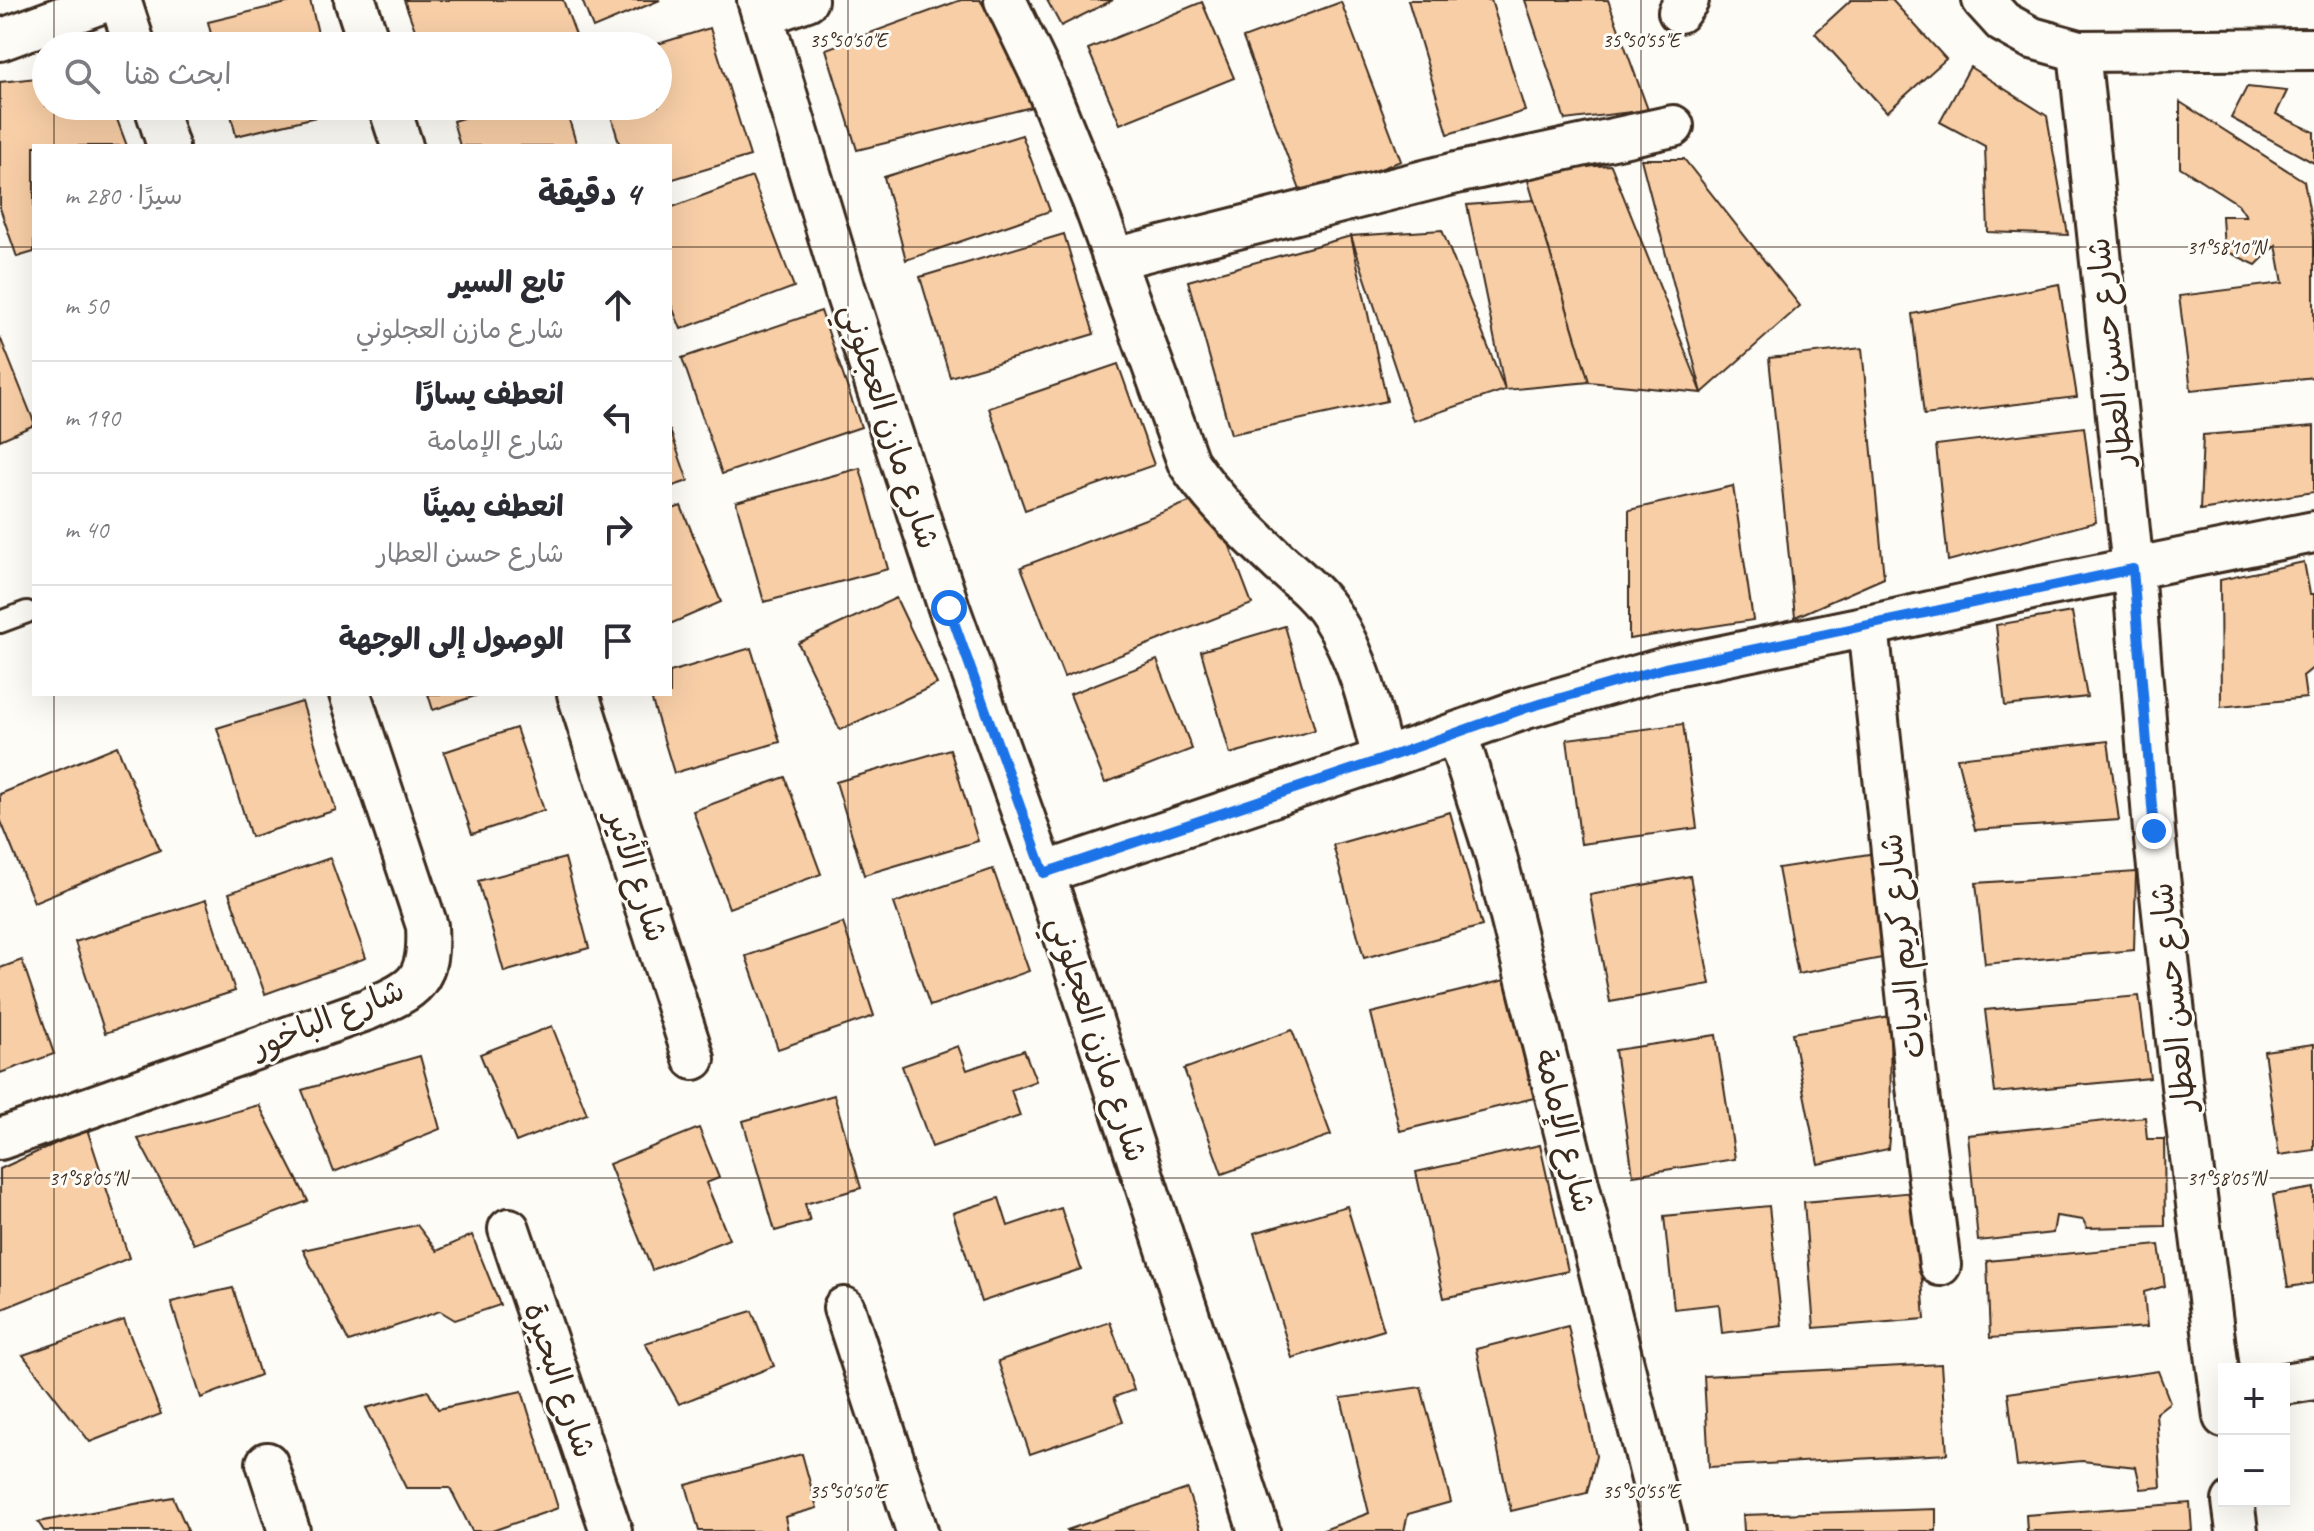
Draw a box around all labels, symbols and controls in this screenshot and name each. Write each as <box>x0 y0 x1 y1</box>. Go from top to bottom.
text: 35°50'50"E <box>809 28 889 53</box>
text: 35°50'55"E <box>1602 28 1682 53</box>
search box <box>32 32 672 120</box>
icon: search <box>60 54 104 98</box>
text: ابحث هنا <box>124 55 232 93</box>
text: 4 دقيقة <box>538 172 640 215</box>
text: سيرًا · 280 m <box>64 179 183 212</box>
street label: شارع حسن العطار <box>2078 235 2145 472</box>
text: 31°58'10"N <box>2187 235 2268 260</box>
text: تابع السير <box>450 263 564 301</box>
icon: ahead <box>596 283 640 327</box>
text: 50 m <box>64 289 108 322</box>
street label: شارع مازن العجلوني <box>824 298 949 556</box>
text: شارع مازن العجلوني <box>356 313 564 346</box>
text: انعطف يسارًا <box>415 375 564 413</box>
icon: left <box>596 395 640 439</box>
text: 190 m <box>64 401 120 434</box>
text: شارع الإمامة <box>428 425 564 458</box>
text: انعطف يمينًا <box>423 487 564 525</box>
icon: right <box>596 507 640 551</box>
text: 40 m <box>64 513 108 546</box>
text: شارع حسن العطار <box>377 537 564 570</box>
route start <box>931 590 967 626</box>
icon: arrive <box>596 619 640 663</box>
text: الوصول إلى الوجهة <box>339 620 564 658</box>
street label: شارع الأثير <box>594 802 679 948</box>
route end <box>2136 813 2172 849</box>
street label: شارع كريم الديات <box>1870 831 1937 1061</box>
street label: شارع حسن العطار <box>2141 880 2208 1117</box>
street label: شارع مازن العجلوني <box>1032 911 1157 1169</box>
street label: شارع الباخور <box>243 969 411 1070</box>
street label: شارع الإمامة <box>1523 1045 1605 1218</box>
text: 31°58'05"N <box>49 1166 130 1191</box>
text: 31°58'05"N <box>2187 1166 2268 1191</box>
street label: شارع البحيرة <box>512 1297 606 1464</box>
map controls <box>2218 1363 2290 1507</box>
button: + <box>2218 1363 2290 1435</box>
button: − <box>2218 1435 2290 1507</box>
text: 35°50'50"E <box>809 1479 889 1504</box>
text: 35°50'55"E <box>1602 1479 1682 1504</box>

